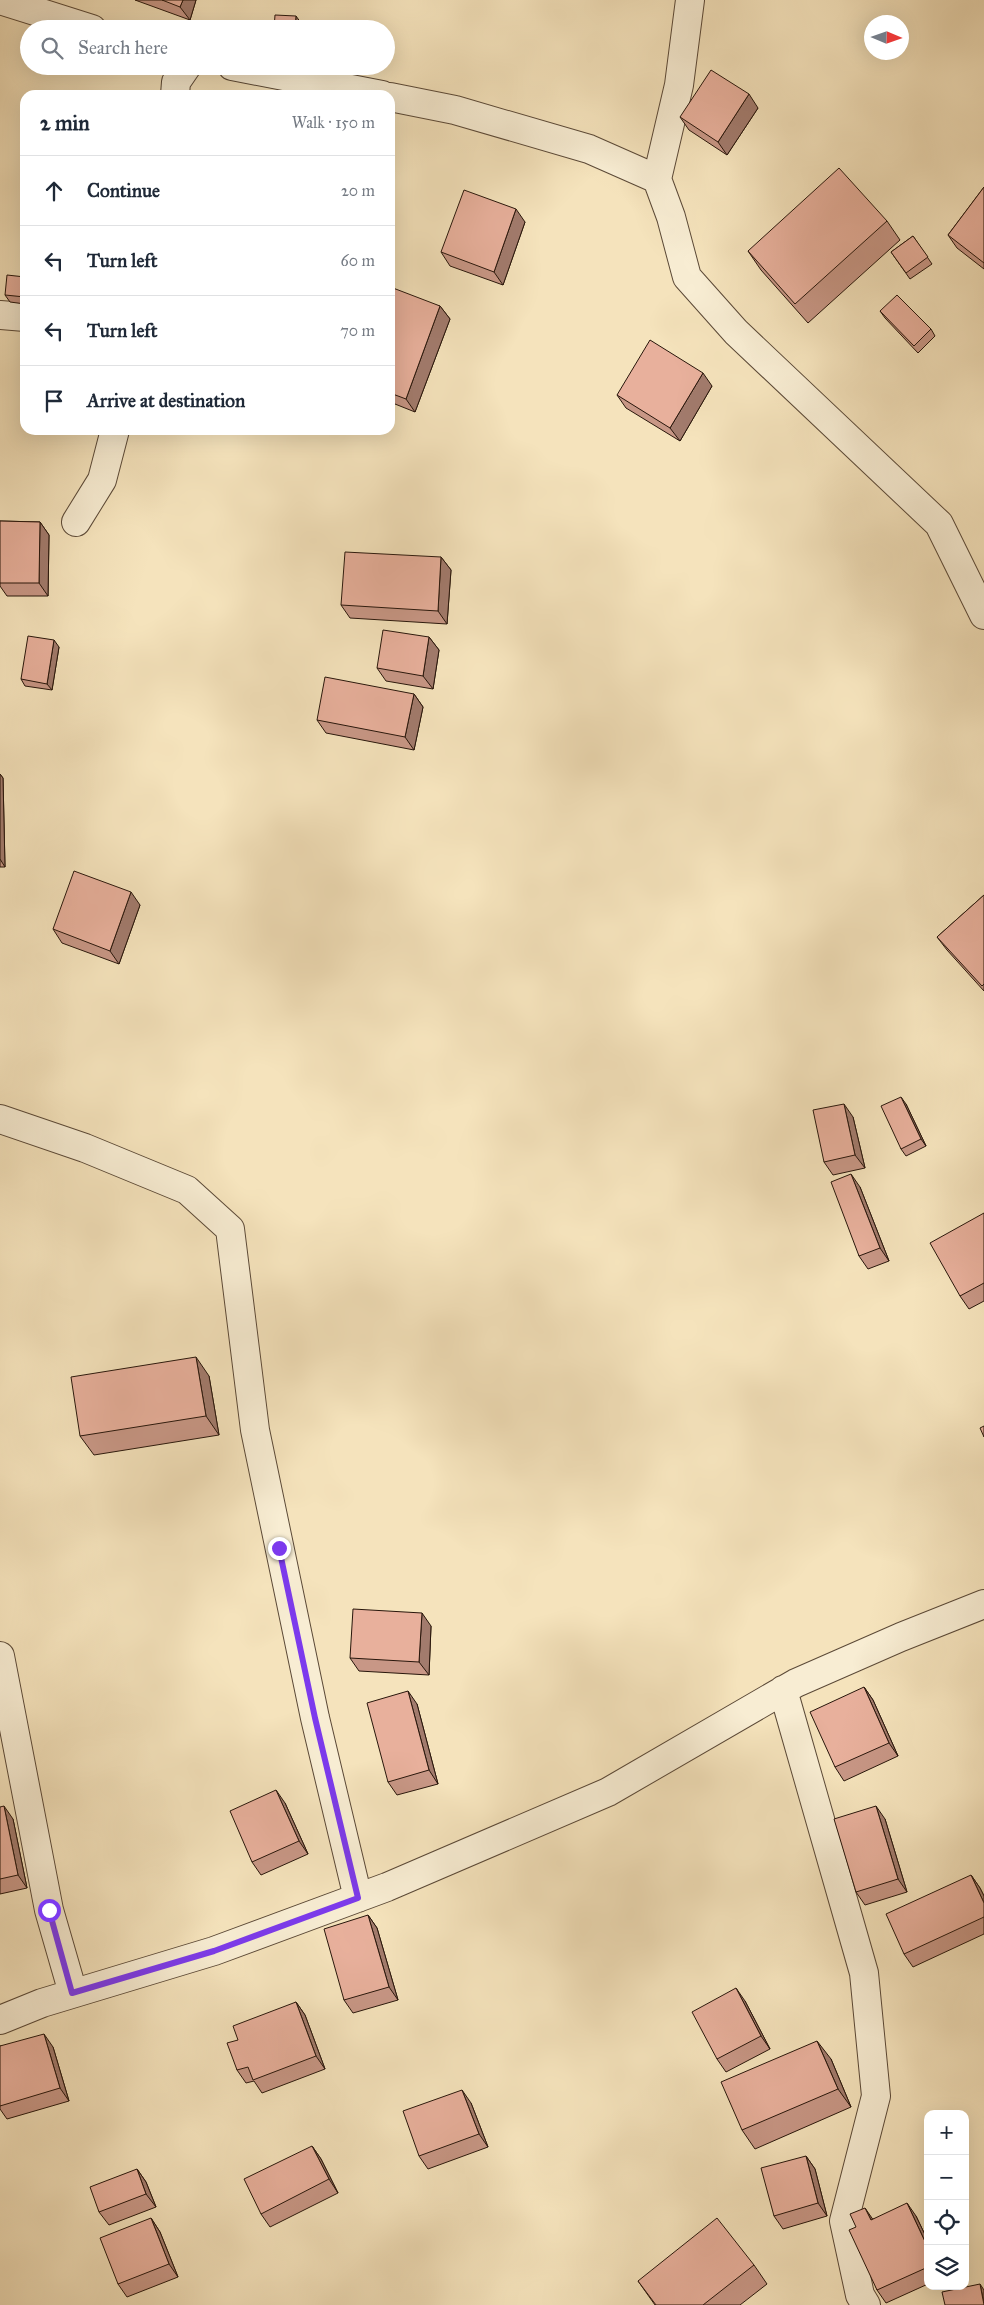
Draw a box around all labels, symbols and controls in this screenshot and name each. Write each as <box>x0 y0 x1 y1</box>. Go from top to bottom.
north arrow <box>864 15 909 60</box>
search box <box>20 20 395 75</box>
icon: search <box>38 34 66 62</box>
text: Search here <box>78 36 168 59</box>
text: 2 min <box>40 110 90 136</box>
text: Walk · 150 m <box>292 113 375 132</box>
icon: ahead <box>40 177 68 205</box>
text: Continue <box>87 179 160 202</box>
text: 20 m <box>341 181 375 200</box>
icon: left <box>40 247 68 275</box>
text: Turn left <box>87 249 157 272</box>
text: 60 m <box>341 251 375 270</box>
icon: left <box>40 317 68 345</box>
text: Turn left <box>87 319 157 342</box>
text: 70 m <box>340 321 375 340</box>
icon: arrive <box>40 387 68 415</box>
text: Arrive at destination <box>87 389 245 412</box>
route end <box>268 1537 291 1560</box>
route start <box>38 1899 61 1922</box>
map controls <box>924 2110 969 2290</box>
button: + <box>924 2110 969 2155</box>
button: − <box>924 2155 969 2200</box>
button: locate <box>924 2200 969 2245</box>
button: layers <box>924 2245 969 2290</box>

